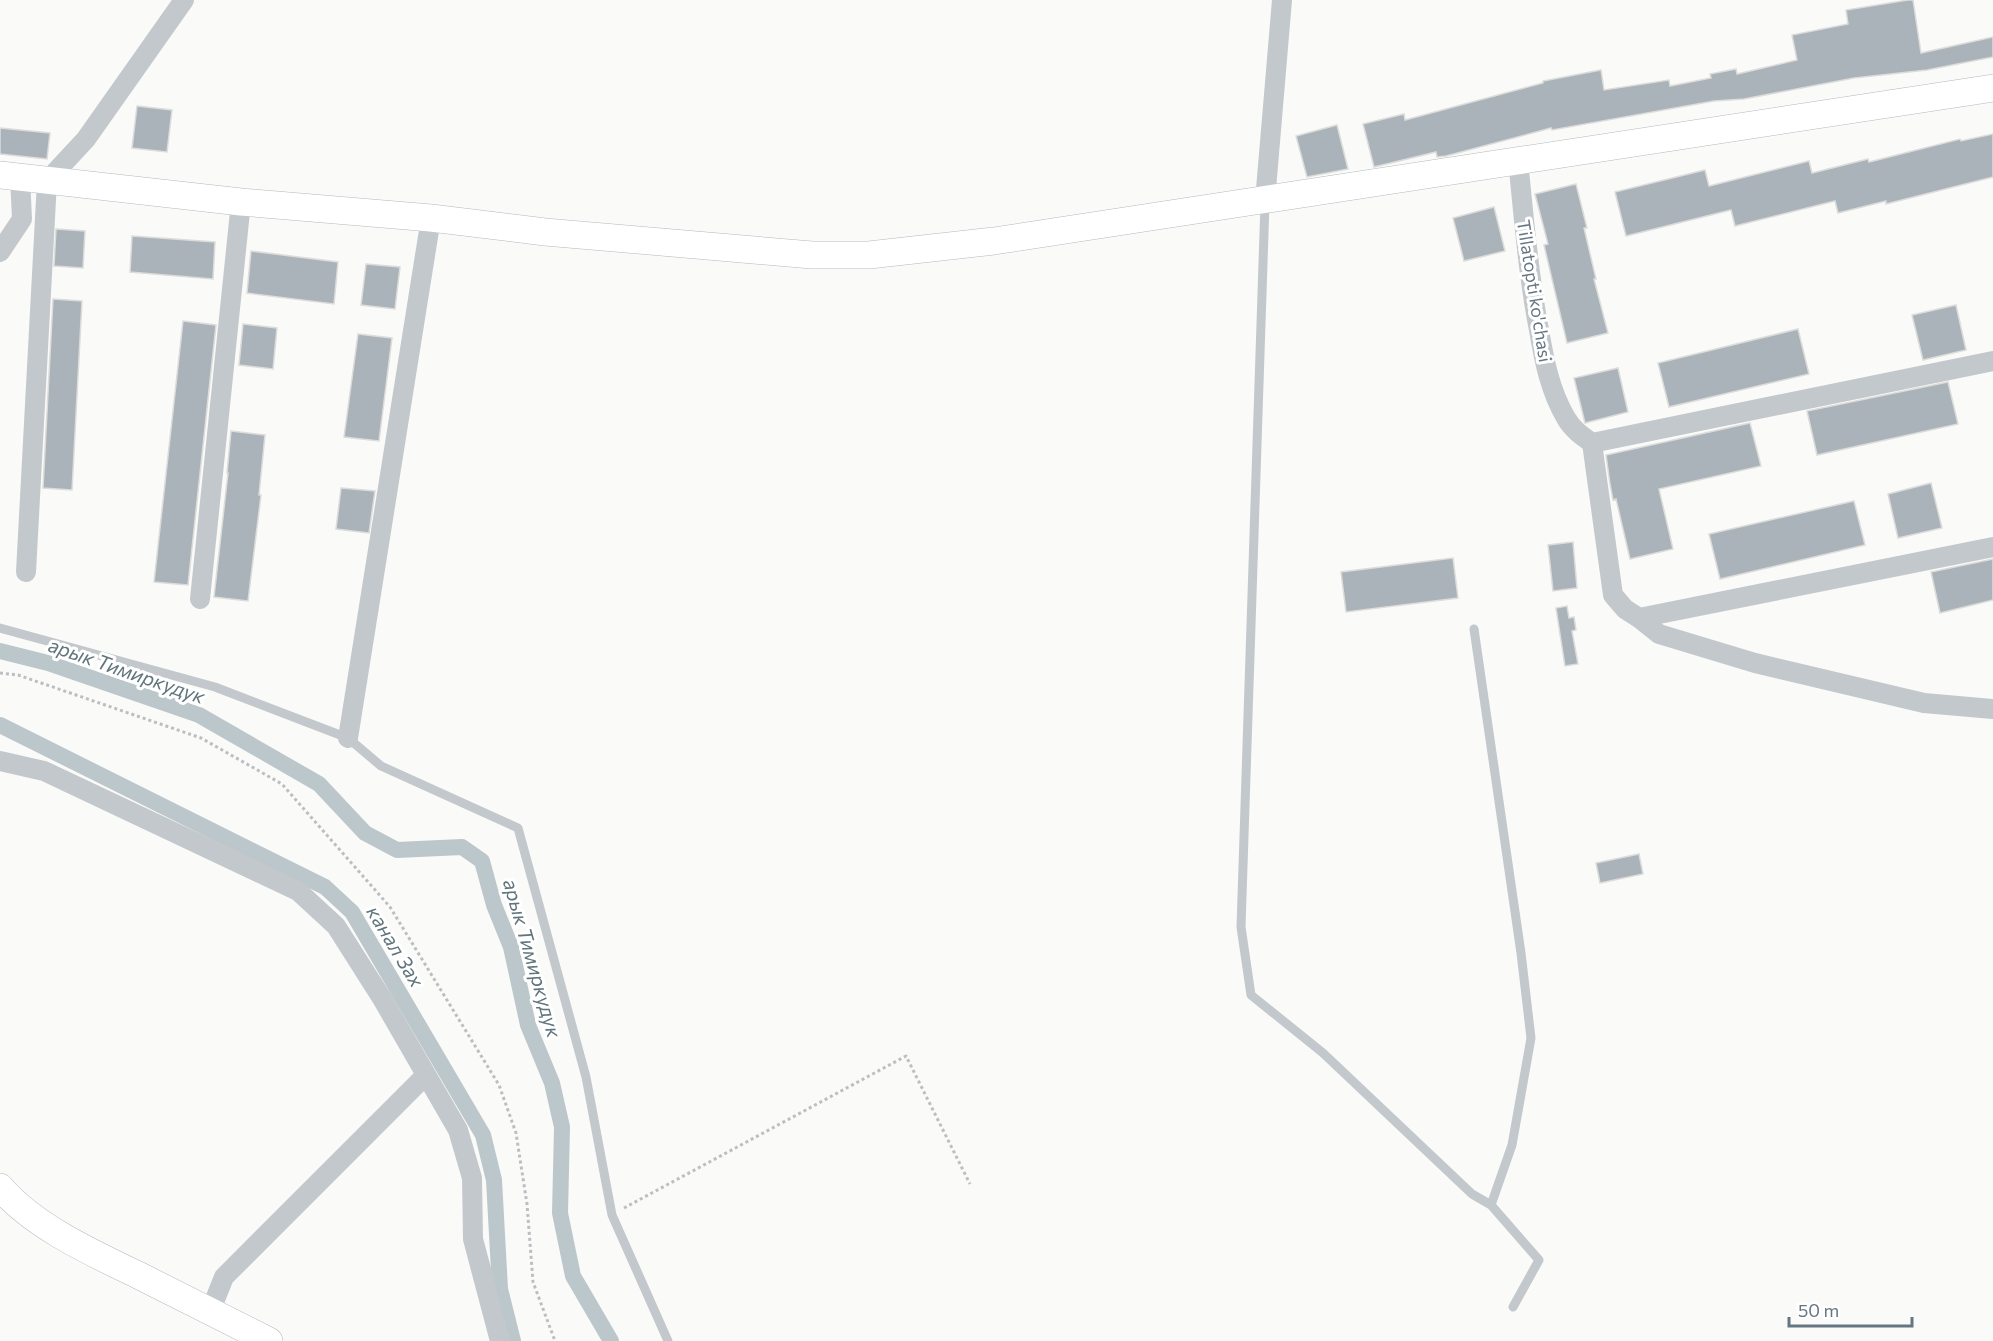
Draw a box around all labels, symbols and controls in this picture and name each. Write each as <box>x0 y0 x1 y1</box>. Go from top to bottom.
street label: Tillatopti ko'chasi <box>1513 218 1557 364</box>
water label: арык Тимиркудук <box>46 632 210 708</box>
water label: арык Тимиркудук <box>499 876 567 1041</box>
water label: канал Зах <box>362 901 430 991</box>
scale bar <box>1789 1290 1912 1328</box>
text: 50 m <box>1798 1299 1839 1321</box>

